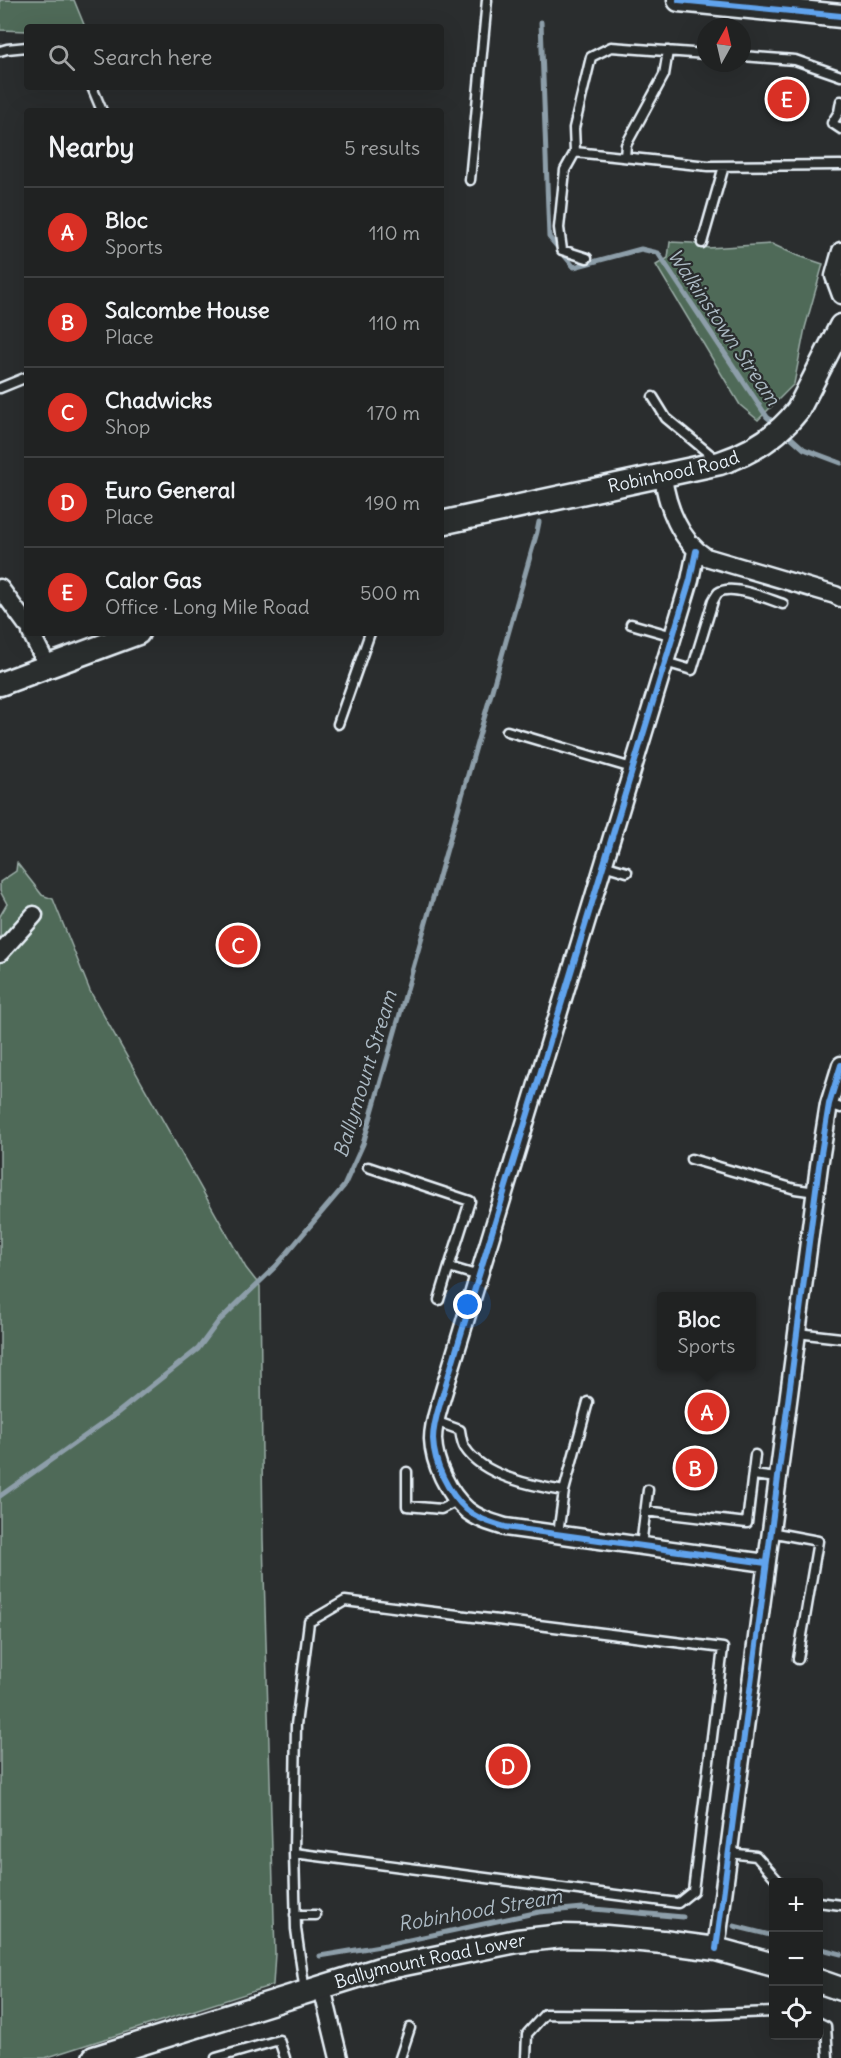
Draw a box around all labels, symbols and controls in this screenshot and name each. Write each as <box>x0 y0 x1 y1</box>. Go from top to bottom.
north arrow <box>697 18 751 72</box>
search box <box>24 24 444 90</box>
icon: search <box>45 41 78 74</box>
text: Search here <box>93 43 212 71</box>
pin: E <box>768 76 806 122</box>
text: Nearby <box>48 131 134 164</box>
text: 5 results <box>344 135 420 160</box>
text: Bloc <box>105 206 148 234</box>
text: A <box>61 220 74 245</box>
text: 110 m <box>369 220 420 245</box>
text: Sports <box>105 234 163 259</box>
water label: Walkinstown Stream <box>663 244 786 410</box>
text: Salcombe House <box>105 296 270 324</box>
text: B <box>61 310 74 335</box>
text: 110 m <box>369 310 420 335</box>
text: Place <box>105 324 153 349</box>
text: Chadwicks <box>105 386 212 414</box>
text: C <box>61 400 74 425</box>
text: 170 m <box>367 400 420 425</box>
text: Shop <box>105 414 150 439</box>
street label: Robinhood Road <box>606 445 743 498</box>
text: Euro General <box>105 476 235 504</box>
text: D <box>60 490 75 515</box>
text: 190 m <box>365 490 420 515</box>
text: Place <box>105 504 153 529</box>
text: Calor Gas <box>105 566 202 594</box>
text: E <box>62 580 73 605</box>
text: 500 m <box>360 580 420 605</box>
text: Office · Long Mile Road <box>105 594 310 619</box>
pin: C <box>218 922 258 968</box>
water label: Ballymount Stream <box>327 987 402 1160</box>
your location <box>453 1290 482 1319</box>
popup <box>657 1292 756 1370</box>
text: Bloc <box>678 1305 721 1333</box>
text: Sports <box>678 1333 735 1358</box>
pin: A <box>688 1390 726 1434</box>
pin: B <box>676 1446 714 1490</box>
pin: D <box>488 1744 528 1788</box>
map controls <box>769 1878 823 2040</box>
button: + <box>769 1878 823 1932</box>
water label: Robinhood Stream <box>396 1883 564 1936</box>
street label: Ballymount Road Lower <box>332 1928 527 1993</box>
button: − <box>769 1932 823 1986</box>
button: locate <box>769 1986 823 2040</box>

